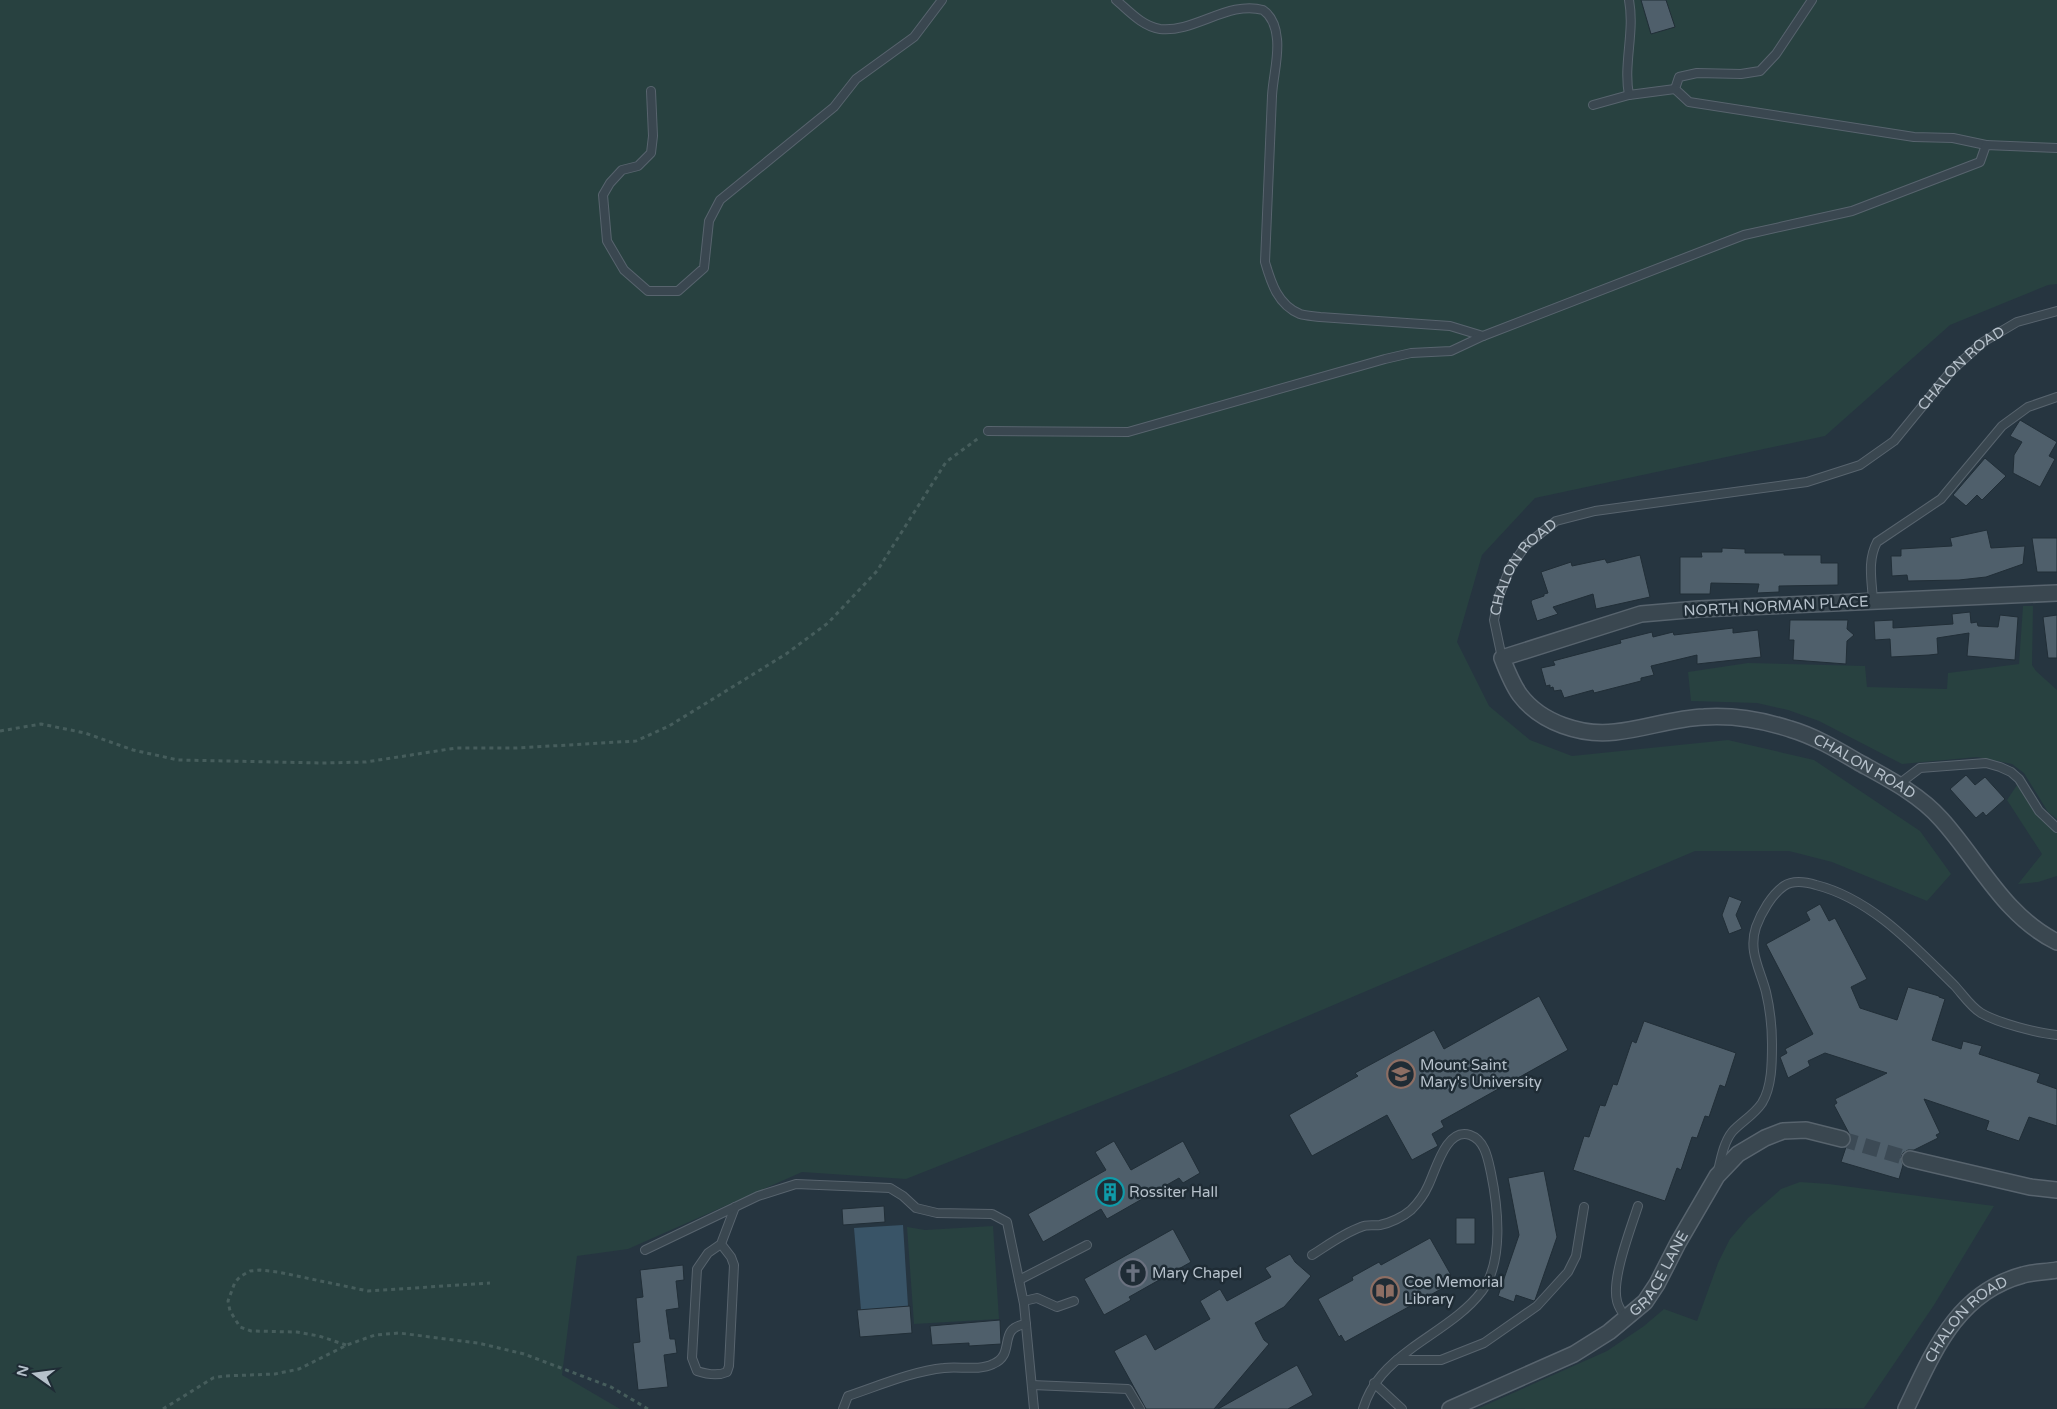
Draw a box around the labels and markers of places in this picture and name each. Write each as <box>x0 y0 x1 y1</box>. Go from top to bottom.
place label: Mount Saint Mary's University <box>1420 1056 1542 1091</box>
school or university icon: Mount Saint Mary's University <box>1386 1059 1416 1089</box>
building icon: Rossiter Hall <box>1095 1177 1125 1207</box>
place label: Rossiter Hall <box>1129 1183 1218 1201</box>
church icon: Mary Chapel <box>1118 1258 1148 1288</box>
place label: Mary Chapel <box>1152 1264 1242 1282</box>
place label: Coe Memorial Library <box>1404 1273 1503 1308</box>
library icon: Coe Memorial Library <box>1370 1276 1400 1306</box>

